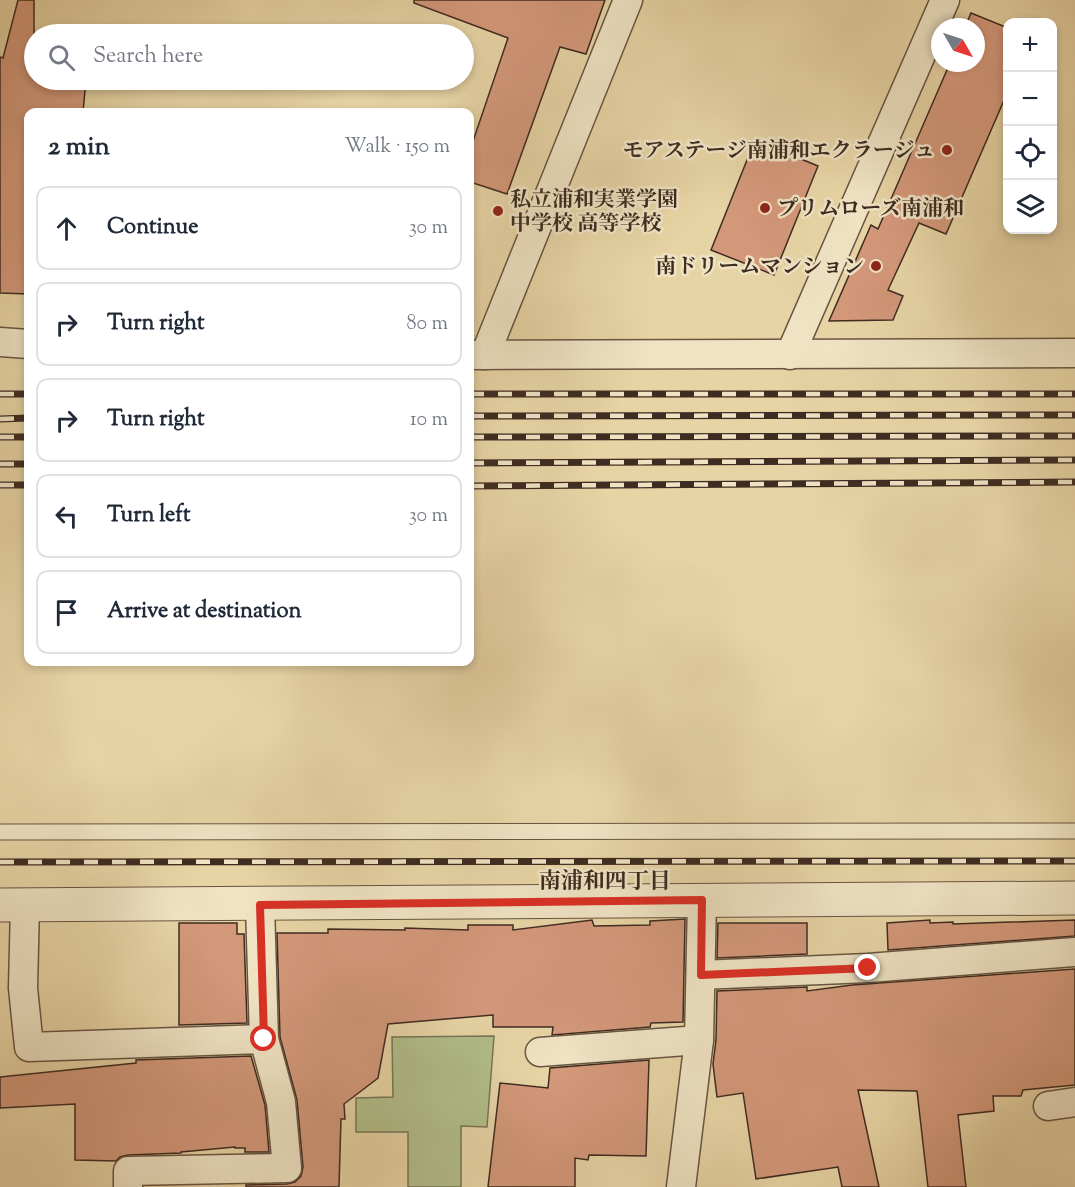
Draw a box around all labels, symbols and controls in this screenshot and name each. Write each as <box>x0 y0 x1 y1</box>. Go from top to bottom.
north arrow <box>931 18 985 72</box>
map controls <box>1003 18 1057 234</box>
button: + <box>1003 18 1057 72</box>
search box <box>24 24 474 90</box>
icon: search <box>45 41 78 74</box>
text: Search here <box>93 41 203 73</box>
button: − <box>1003 72 1057 126</box>
button: locate <box>1003 126 1057 180</box>
text: 2 min <box>48 129 110 166</box>
text: Walk · 150 m <box>344 133 450 162</box>
place label: モアステージ南浦和エクラージュ <box>623 137 935 167</box>
marker: モアステージ南浦和エクラージュ <box>940 143 954 157</box>
button: layers <box>1003 180 1057 234</box>
place label: 私立浦和実業学園 中学校 高等学校 <box>510 186 678 240</box>
place label: プリムローズ南浦和 <box>777 195 964 225</box>
marker: プリムローズ南浦和 <box>758 201 772 215</box>
marker: 私立浦和実業学園 中学校 高等学校 <box>491 204 505 218</box>
icon: ahead <box>50 212 83 245</box>
text: Continue <box>107 212 198 244</box>
text: 30 m <box>409 214 448 243</box>
place label: 南ドリームマンション <box>655 253 864 283</box>
marker: 南ドリームマンション <box>869 259 883 273</box>
icon: right <box>50 308 83 341</box>
text: Turn right <box>107 308 204 340</box>
text: 80 m <box>407 310 448 339</box>
icon: right <box>50 404 83 437</box>
text: Turn right <box>107 404 204 436</box>
text: 10 m <box>410 406 448 435</box>
icon: left <box>50 500 83 533</box>
text: Turn left <box>107 500 190 532</box>
text: 30 m <box>409 502 448 531</box>
icon: arrive <box>50 596 83 629</box>
text: Arrive at destination <box>107 596 302 628</box>
district label: 南浦和四丁目 <box>539 867 671 899</box>
route end <box>854 954 880 980</box>
route start <box>250 1025 276 1051</box>

